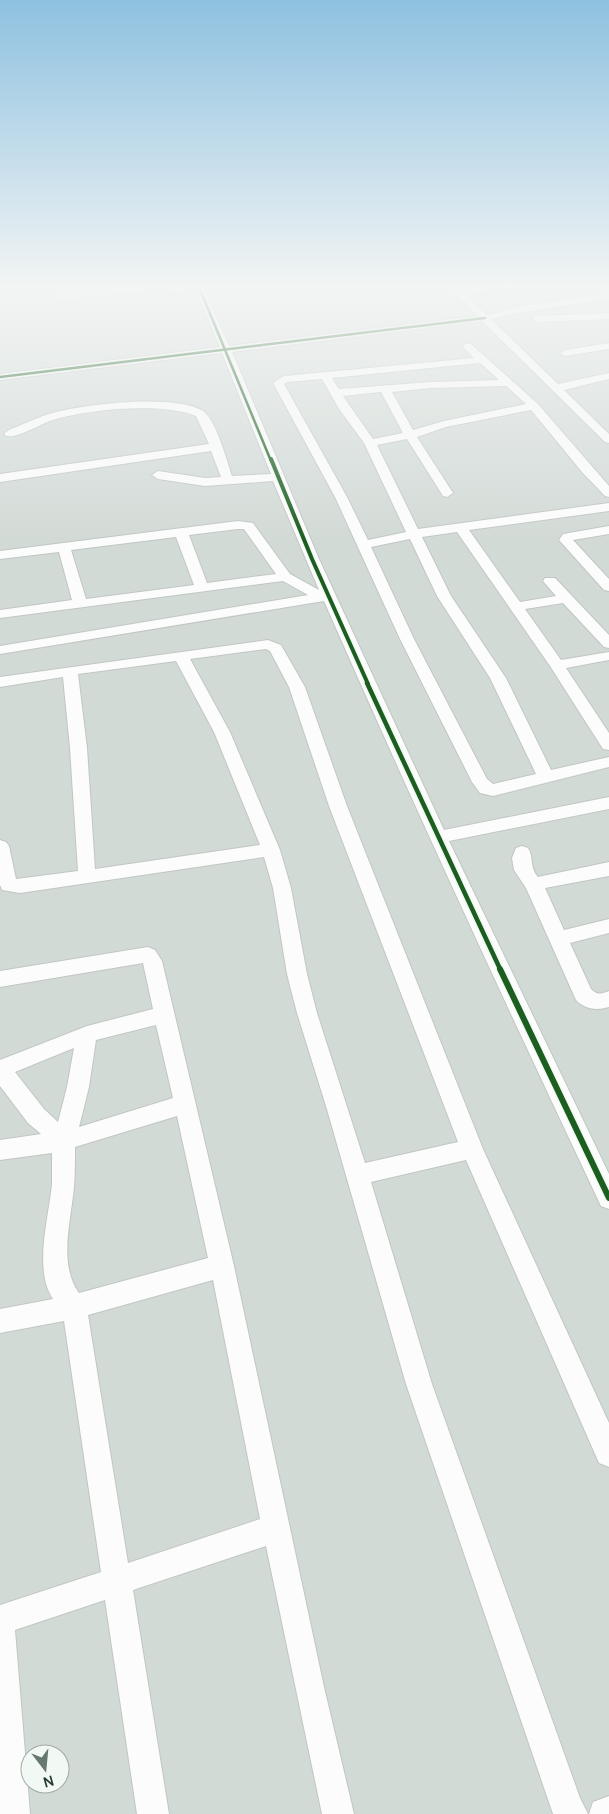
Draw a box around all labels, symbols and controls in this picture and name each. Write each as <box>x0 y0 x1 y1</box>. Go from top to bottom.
north arrow <box>20 1744 70 1794</box>
text: N <box>41 1771 56 1792</box>

